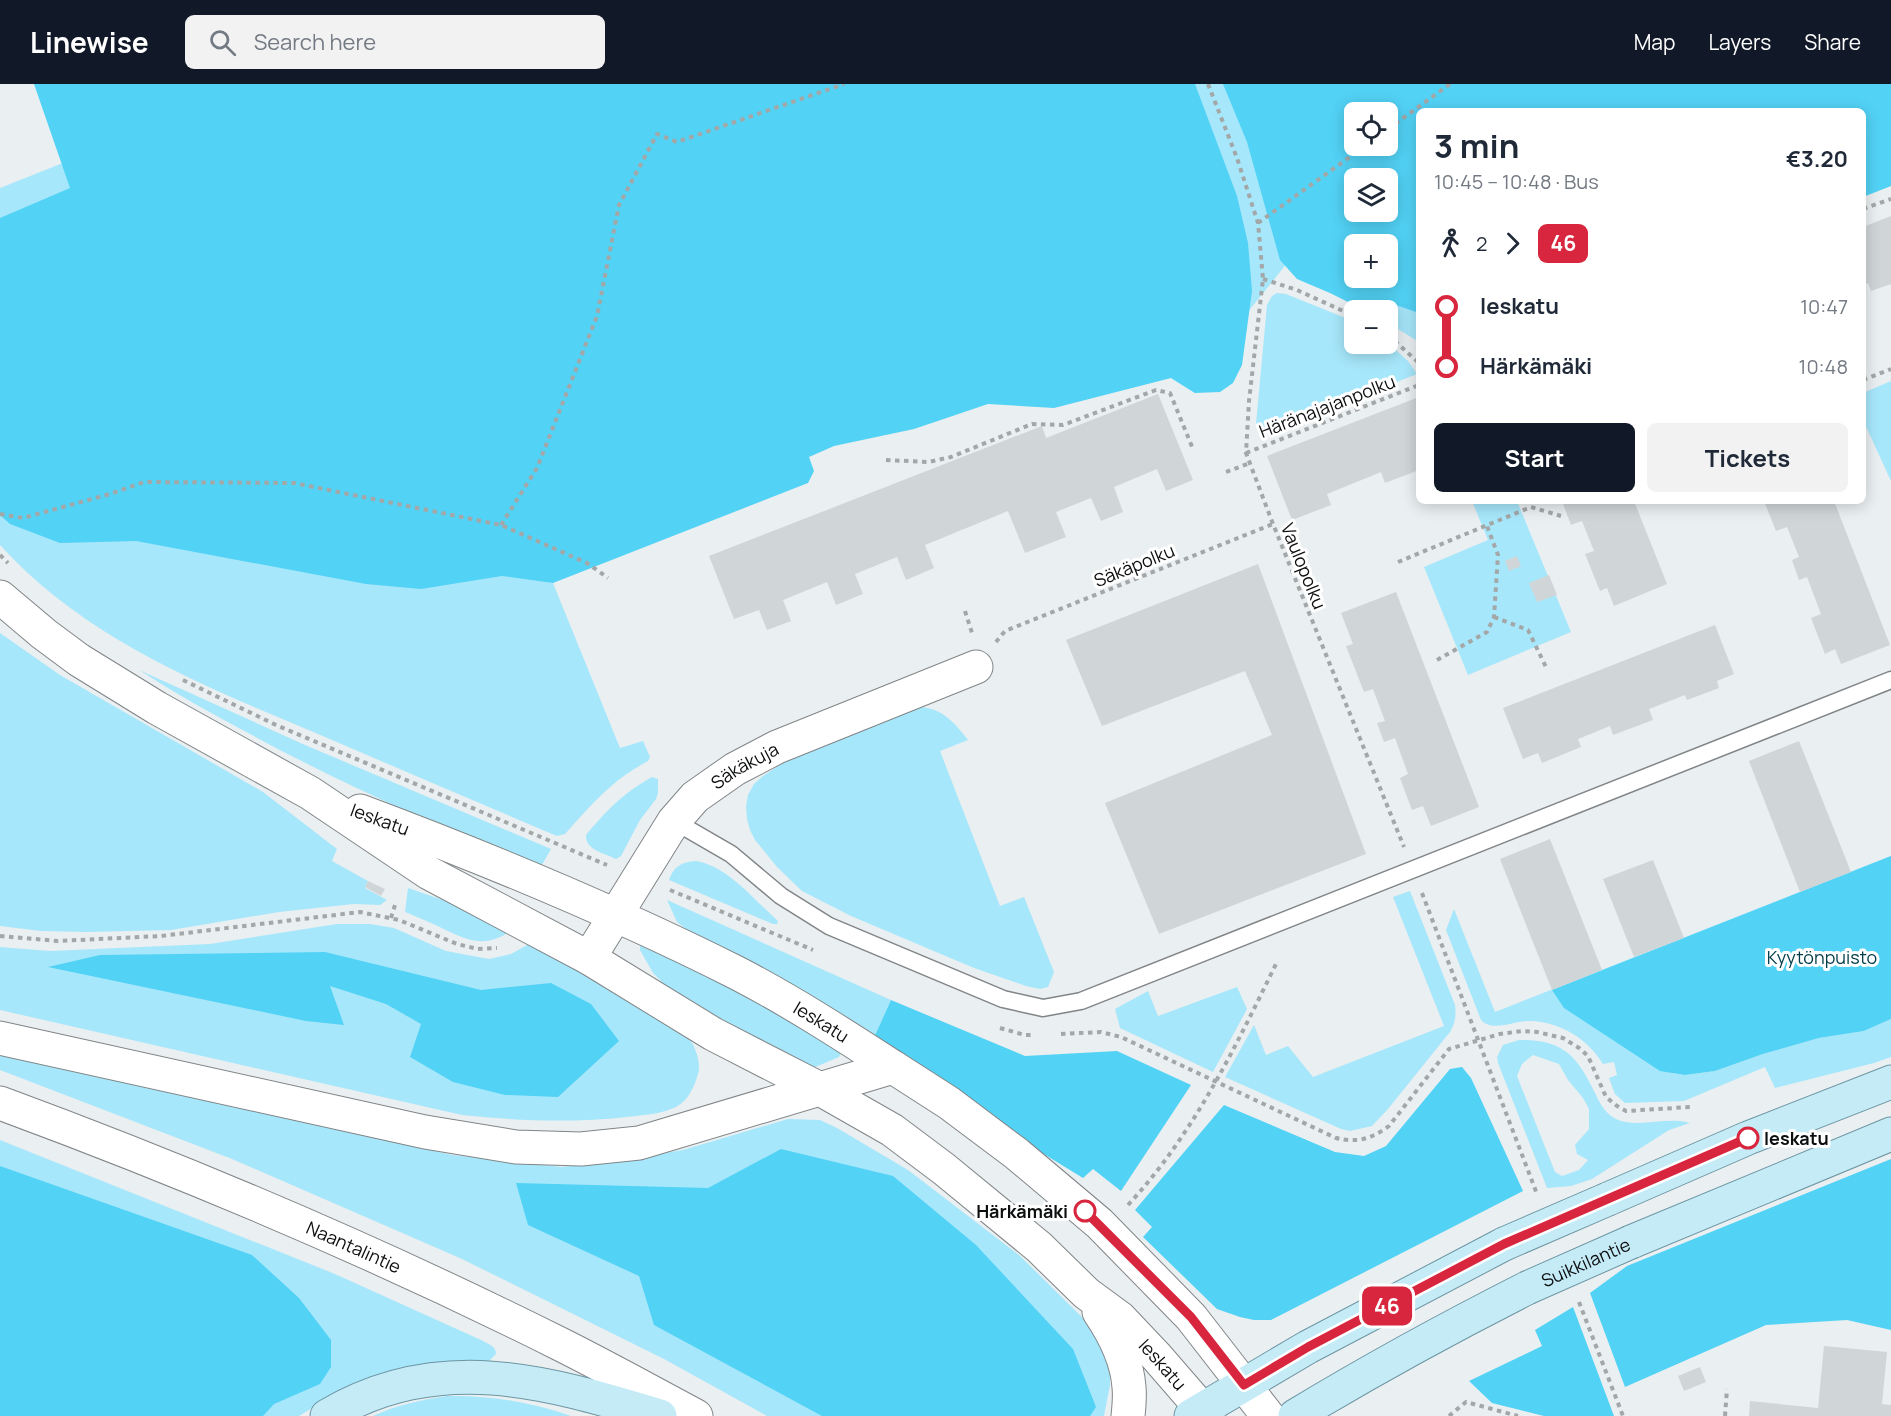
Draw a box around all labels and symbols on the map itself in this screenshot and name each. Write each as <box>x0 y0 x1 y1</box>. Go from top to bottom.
street label: Häränajajanpolku <box>1255 369 1399 443</box>
street label: Vaulopolku <box>1276 519 1332 613</box>
street label: Säkäpolku <box>1090 538 1178 592</box>
street label: Säkäkuja <box>706 736 782 794</box>
street label: Ieskatu <box>347 797 413 841</box>
park label: Kyytönpuisto <box>1767 945 1877 969</box>
street label: Ieskatu <box>789 995 854 1048</box>
place label: Ieskatu <box>1764 1126 1829 1150</box>
marker: Ieskatu <box>1737 1127 1759 1149</box>
place label: Härkämäki <box>976 1199 1068 1223</box>
marker: Härkämäki <box>1074 1200 1096 1222</box>
street label: Naantalintie <box>303 1215 405 1278</box>
street label: Suikkilantie <box>1537 1232 1634 1292</box>
line badge: 46 <box>1360 1286 1414 1326</box>
street label: Ieskatu <box>1134 1334 1192 1395</box>

